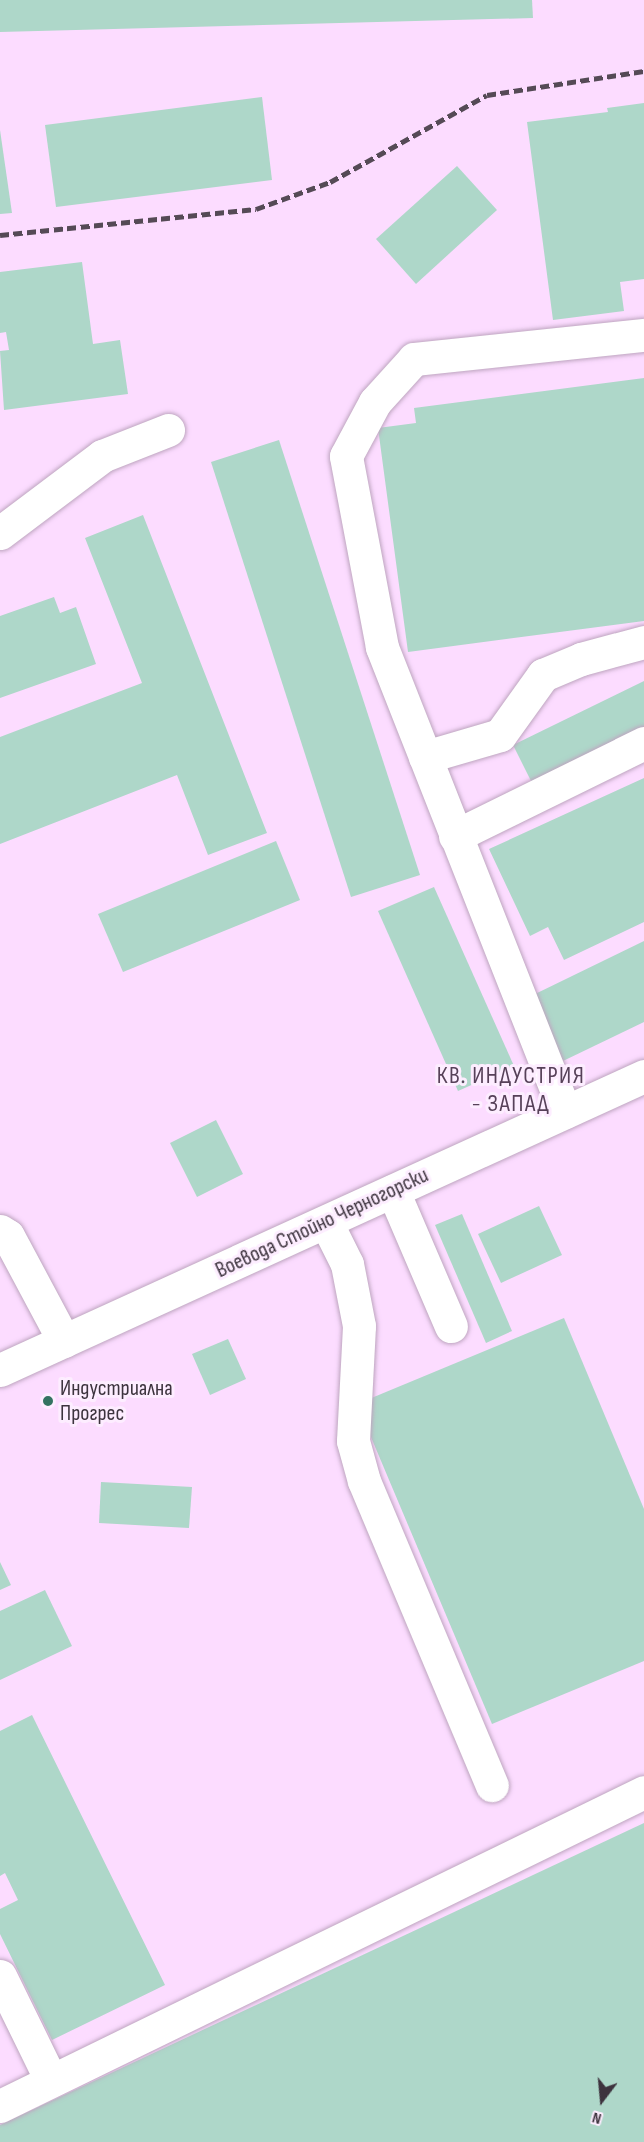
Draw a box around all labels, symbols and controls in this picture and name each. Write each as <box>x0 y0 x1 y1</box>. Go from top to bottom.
district label: КВ. ИНДУСТРИЯ - ЗАПАД <box>437 1062 585 1118</box>
street label: Воевода Стойно Черногорски <box>211 1162 433 1284</box>
place label: Индустриална Прогрес <box>60 1375 173 1426</box>
marker: Индустриална Прогрес <box>41 1394 55 1408</box>
north arrow <box>572 2070 632 2130</box>
text: N <box>590 2107 604 2128</box>

